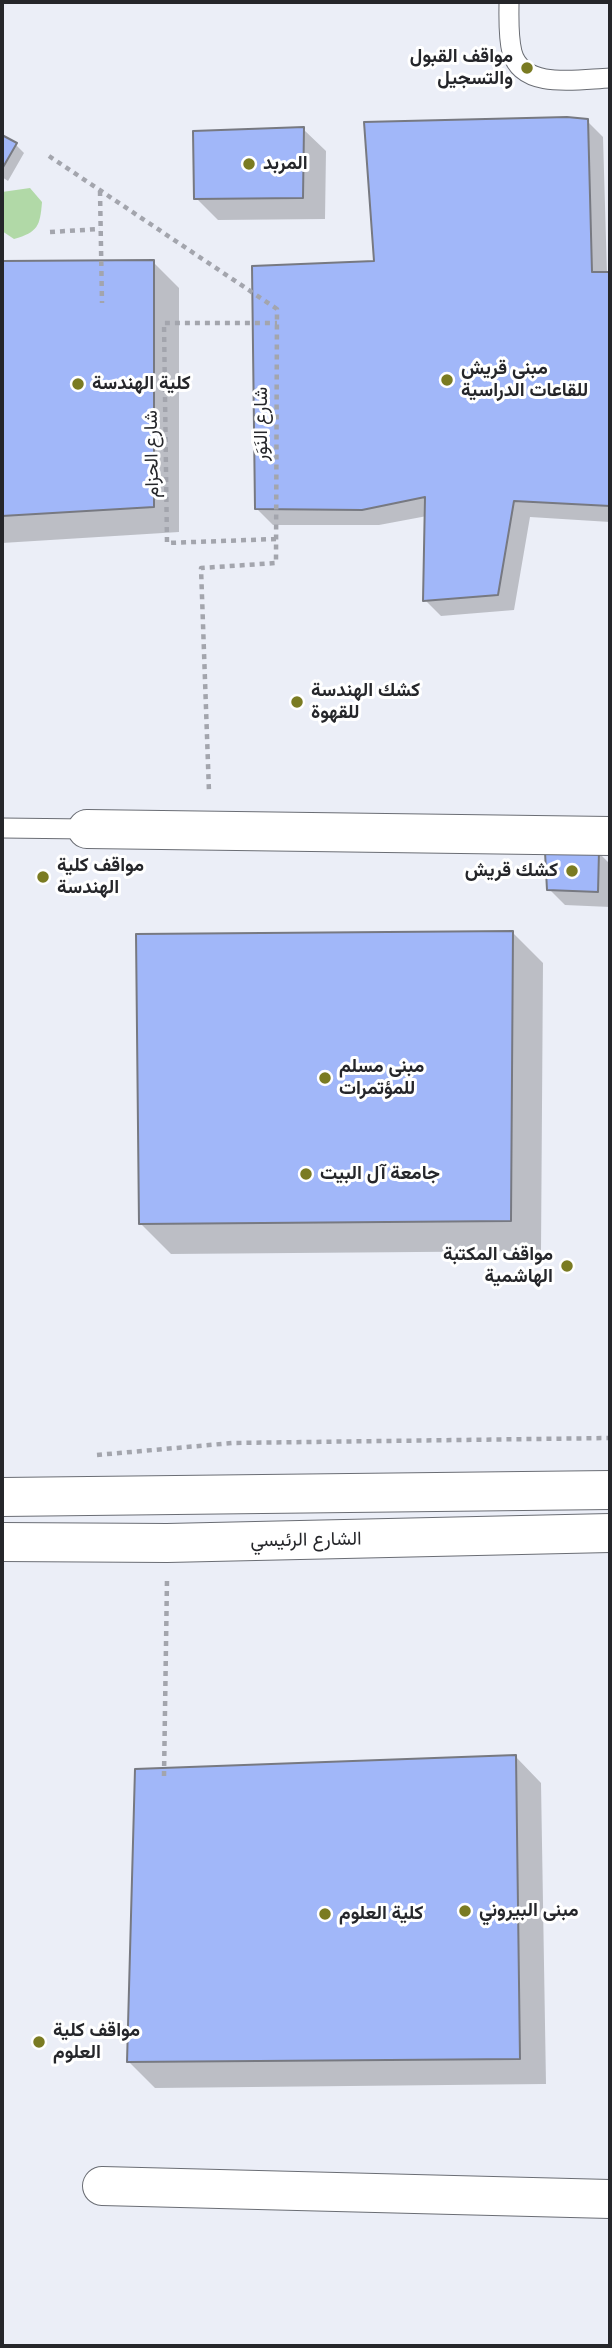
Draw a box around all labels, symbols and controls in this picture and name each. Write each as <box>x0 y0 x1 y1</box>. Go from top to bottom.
place label: مواقف القبول والتسجيل <box>410 46 513 90</box>
marker: مواقف القبول والتسجيل <box>519 60 535 76</box>
place label: المربد <box>263 153 308 175</box>
marker: المربد <box>241 156 257 172</box>
place label: مبنى قريش للقاعات الدراسية <box>461 358 588 402</box>
marker: مبنى قريش للقاعات الدراسية <box>439 372 455 388</box>
place label: كلية الهندسة <box>92 373 191 395</box>
marker: كلية الهندسة <box>70 376 86 392</box>
street label: شارع النَوَر <box>251 387 273 461</box>
street label: شارع الحزام <box>140 410 164 498</box>
place label: كشك الهندسة للقهوة <box>311 680 420 724</box>
marker: كشك الهندسة للقهوة <box>289 694 305 710</box>
place label: مواقف كلية الهندسة <box>57 855 144 899</box>
place label: كشك قريش <box>465 860 558 882</box>
marker: كشك قريش <box>564 863 580 879</box>
marker: مواقف كلية الهندسة <box>35 869 51 885</box>
place label: مبنى مسلم للمؤتمرات <box>339 1056 424 1100</box>
marker: مبنى مسلم للمؤتمرات <box>317 1070 333 1086</box>
place label: جامعة آل البيت <box>320 1163 440 1185</box>
marker: جامعة آل البيت <box>298 1166 314 1182</box>
place label: مواقف المكتبة الهاشمية <box>443 1244 553 1288</box>
marker: مواقف المكتبة الهاشمية <box>559 1258 575 1274</box>
street label: الشارع الرئيسي <box>250 1528 362 1552</box>
place label: مبنى البيروني <box>479 1900 579 1922</box>
place label: كلية العلوم <box>339 1903 423 1925</box>
marker: مبنى البيروني <box>457 1903 473 1919</box>
marker: كلية العلوم <box>317 1906 333 1922</box>
place label: مواقف كلية العلوم <box>53 2020 140 2064</box>
marker: مواقف كلية العلوم <box>31 2034 47 2050</box>

